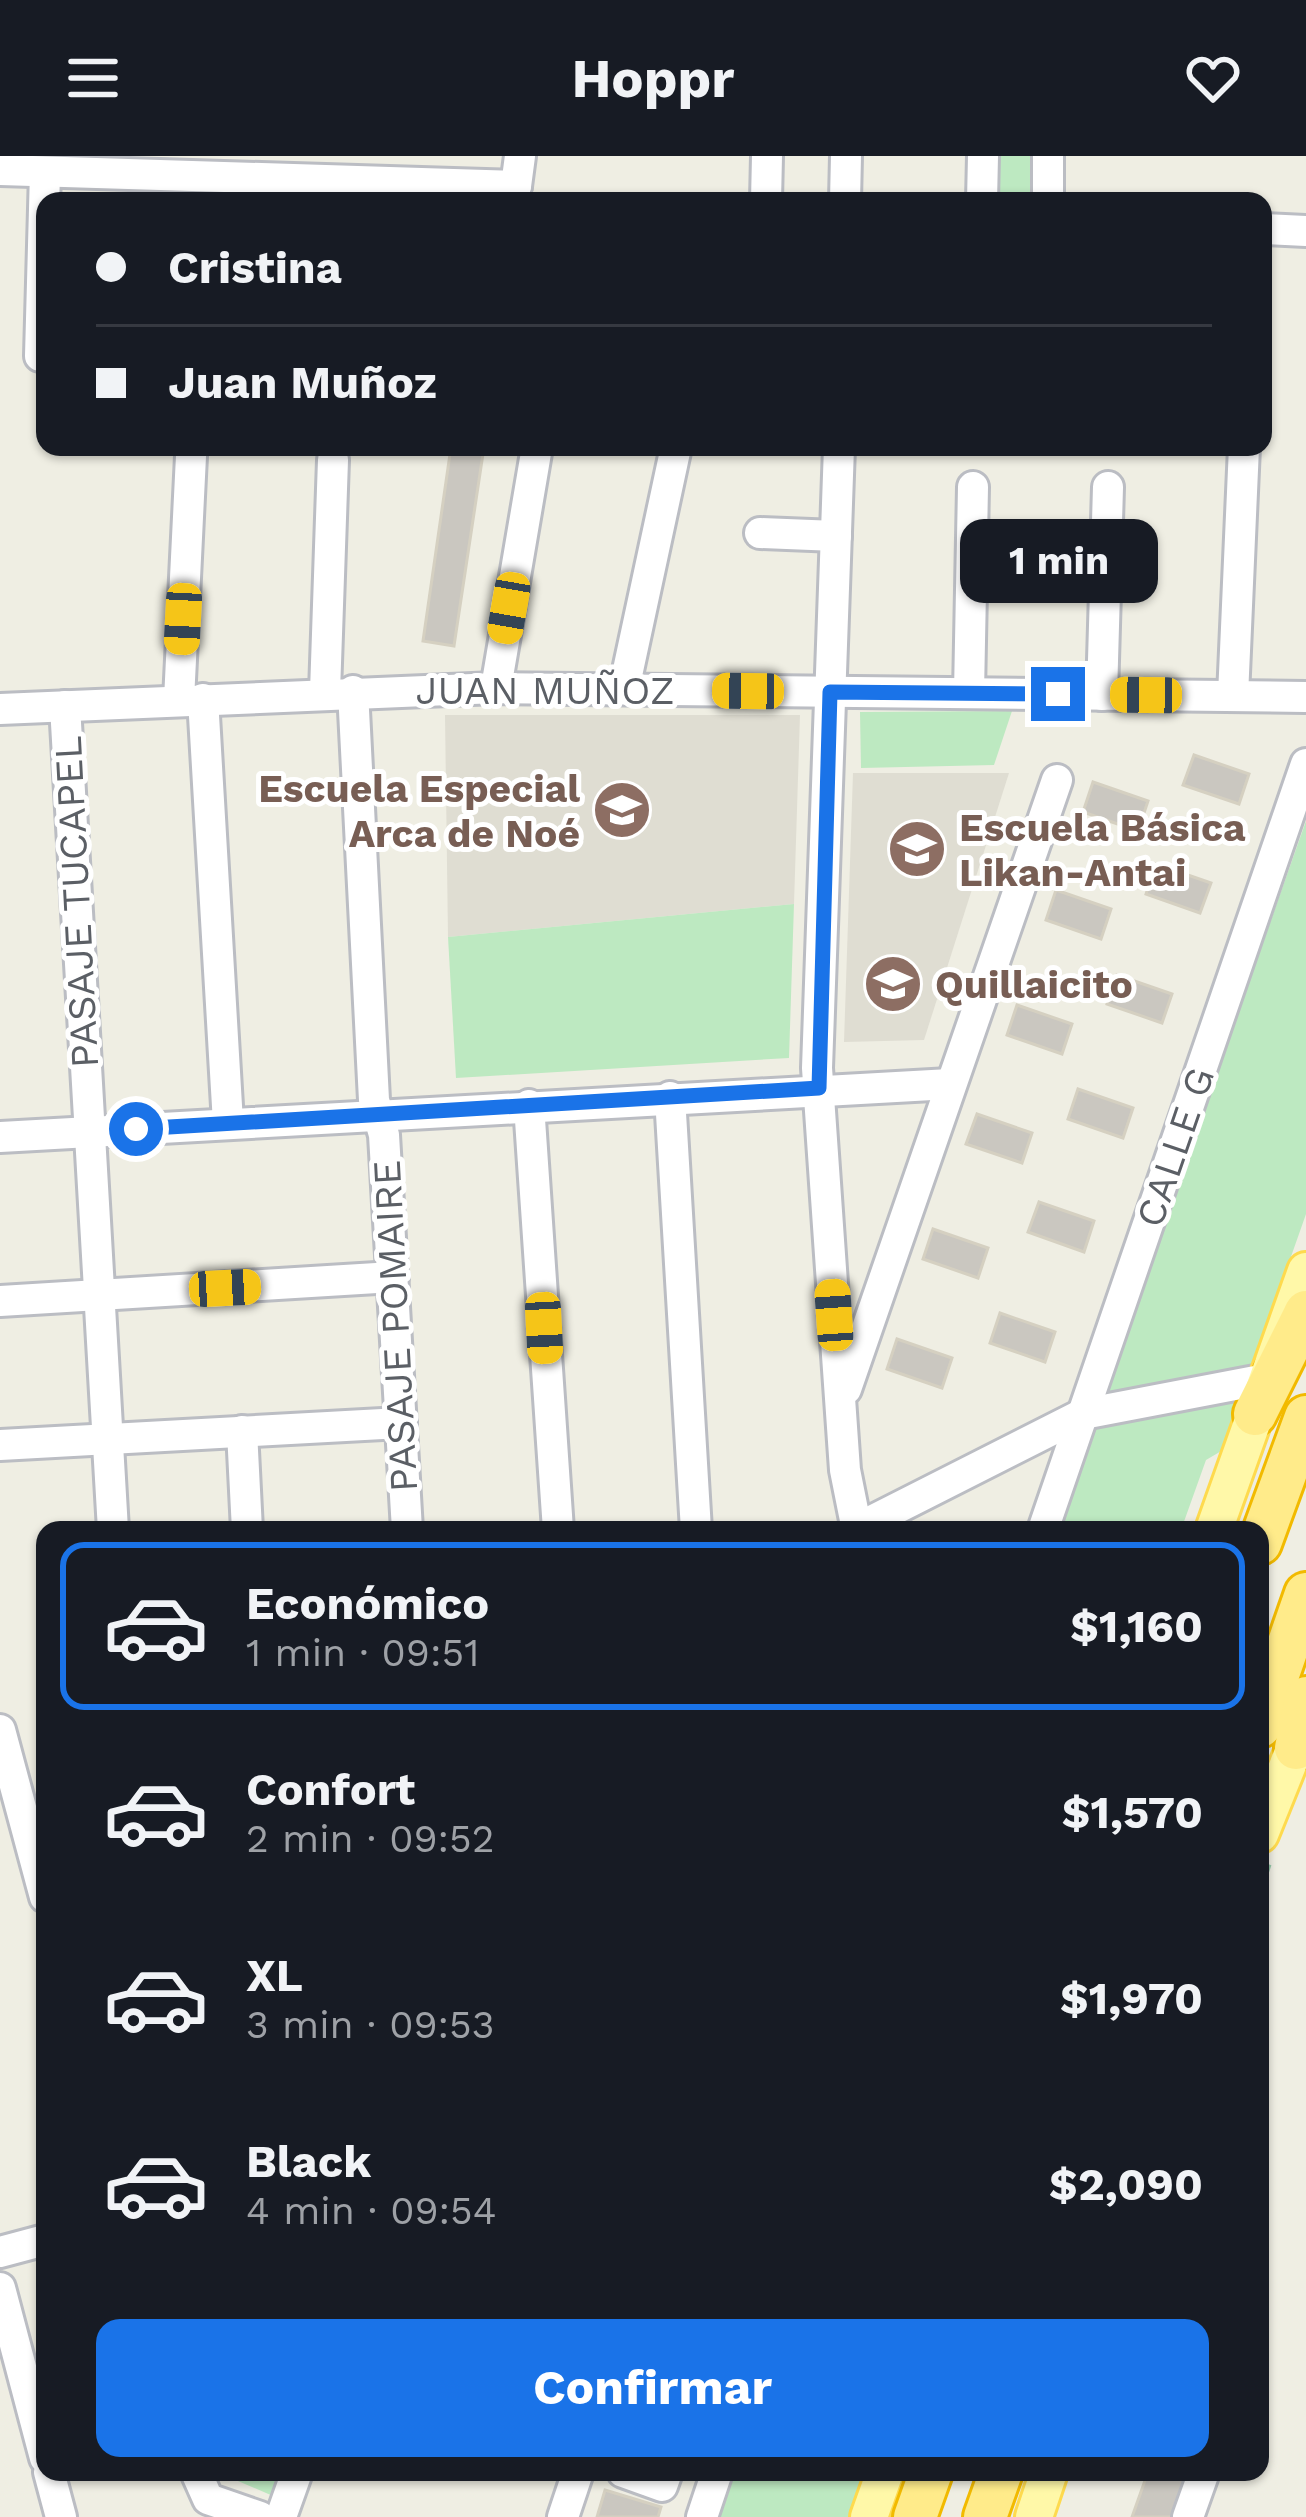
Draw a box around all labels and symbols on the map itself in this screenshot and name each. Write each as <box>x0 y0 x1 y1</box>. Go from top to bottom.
callout: 1 min <box>959 520 1157 604</box>
car <box>485 569 533 647</box>
car <box>163 582 203 656</box>
route end <box>1031 667 1085 721</box>
street label: JUAN MUÑOZ <box>415 668 675 713</box>
car <box>712 672 784 710</box>
car <box>1110 676 1182 714</box>
street label: PASAJE TUCAPEL <box>45 735 107 1069</box>
place label: Escuela Especial Arca de Noé <box>258 766 580 856</box>
school or university icon: Escuela Especial Arca de Noé <box>591 779 653 841</box>
place label: Escuela Básica Likan-Antai <box>959 805 1246 895</box>
school or university icon: Escuela Básica Likan-Antai <box>886 818 948 880</box>
school or university icon: Quillaicito <box>862 953 924 1015</box>
place label: Quillaicito <box>935 962 1133 1007</box>
street label: CALLE G <box>1127 1061 1223 1233</box>
route start <box>109 1102 163 1156</box>
street label: PASAJE POMAIRE <box>364 1159 426 1493</box>
car <box>188 1268 262 1308</box>
car <box>814 1278 854 1352</box>
car <box>524 1291 564 1365</box>

